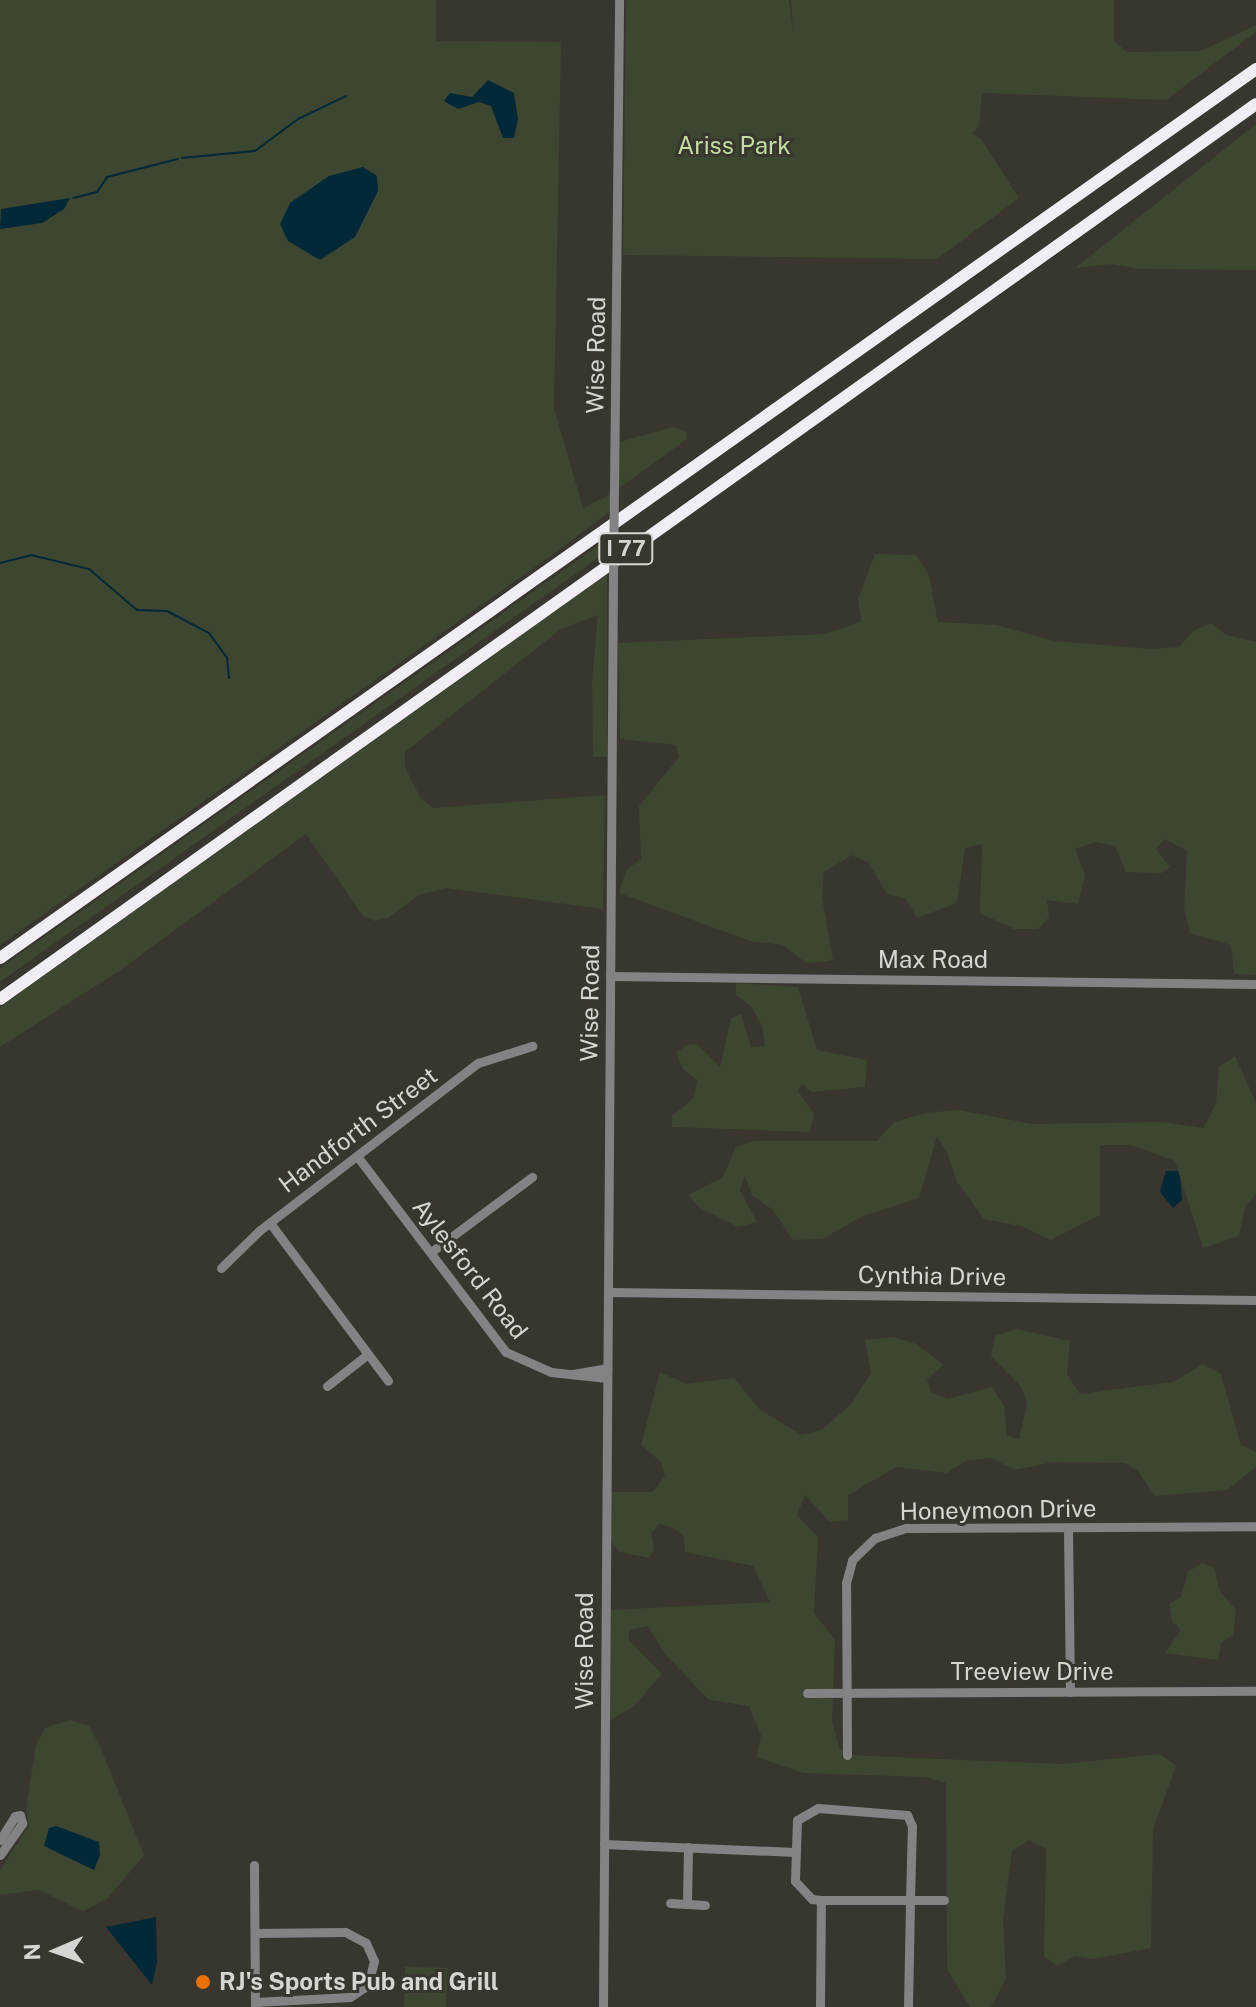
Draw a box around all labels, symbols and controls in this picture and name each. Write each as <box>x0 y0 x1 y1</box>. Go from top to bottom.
park label: Ariss Park <box>677 132 791 160</box>
street label: Wise Road <box>581 296 611 414</box>
road number: I 77 <box>598 531 654 567</box>
street label: Wise Road <box>575 944 605 1062</box>
street label: Max Road <box>878 946 988 974</box>
street label: Handforth Street <box>273 1061 443 1199</box>
street label: Aylesford Road <box>406 1193 534 1345</box>
street label: Cynthia Drive <box>858 1260 1006 1292</box>
street label: Honeymoon Drive <box>899 1494 1097 1526</box>
street label: Wise Road <box>571 1592 599 1710</box>
street label: Treeview Drive <box>950 1658 1114 1686</box>
north arrow <box>16 1911 96 1991</box>
text: N <box>19 1943 45 1961</box>
place label: RJ's Sports Pub and Grill <box>219 1968 499 1996</box>
marker: RJ's Sports Pub and Grill <box>194 1973 212 1991</box>

